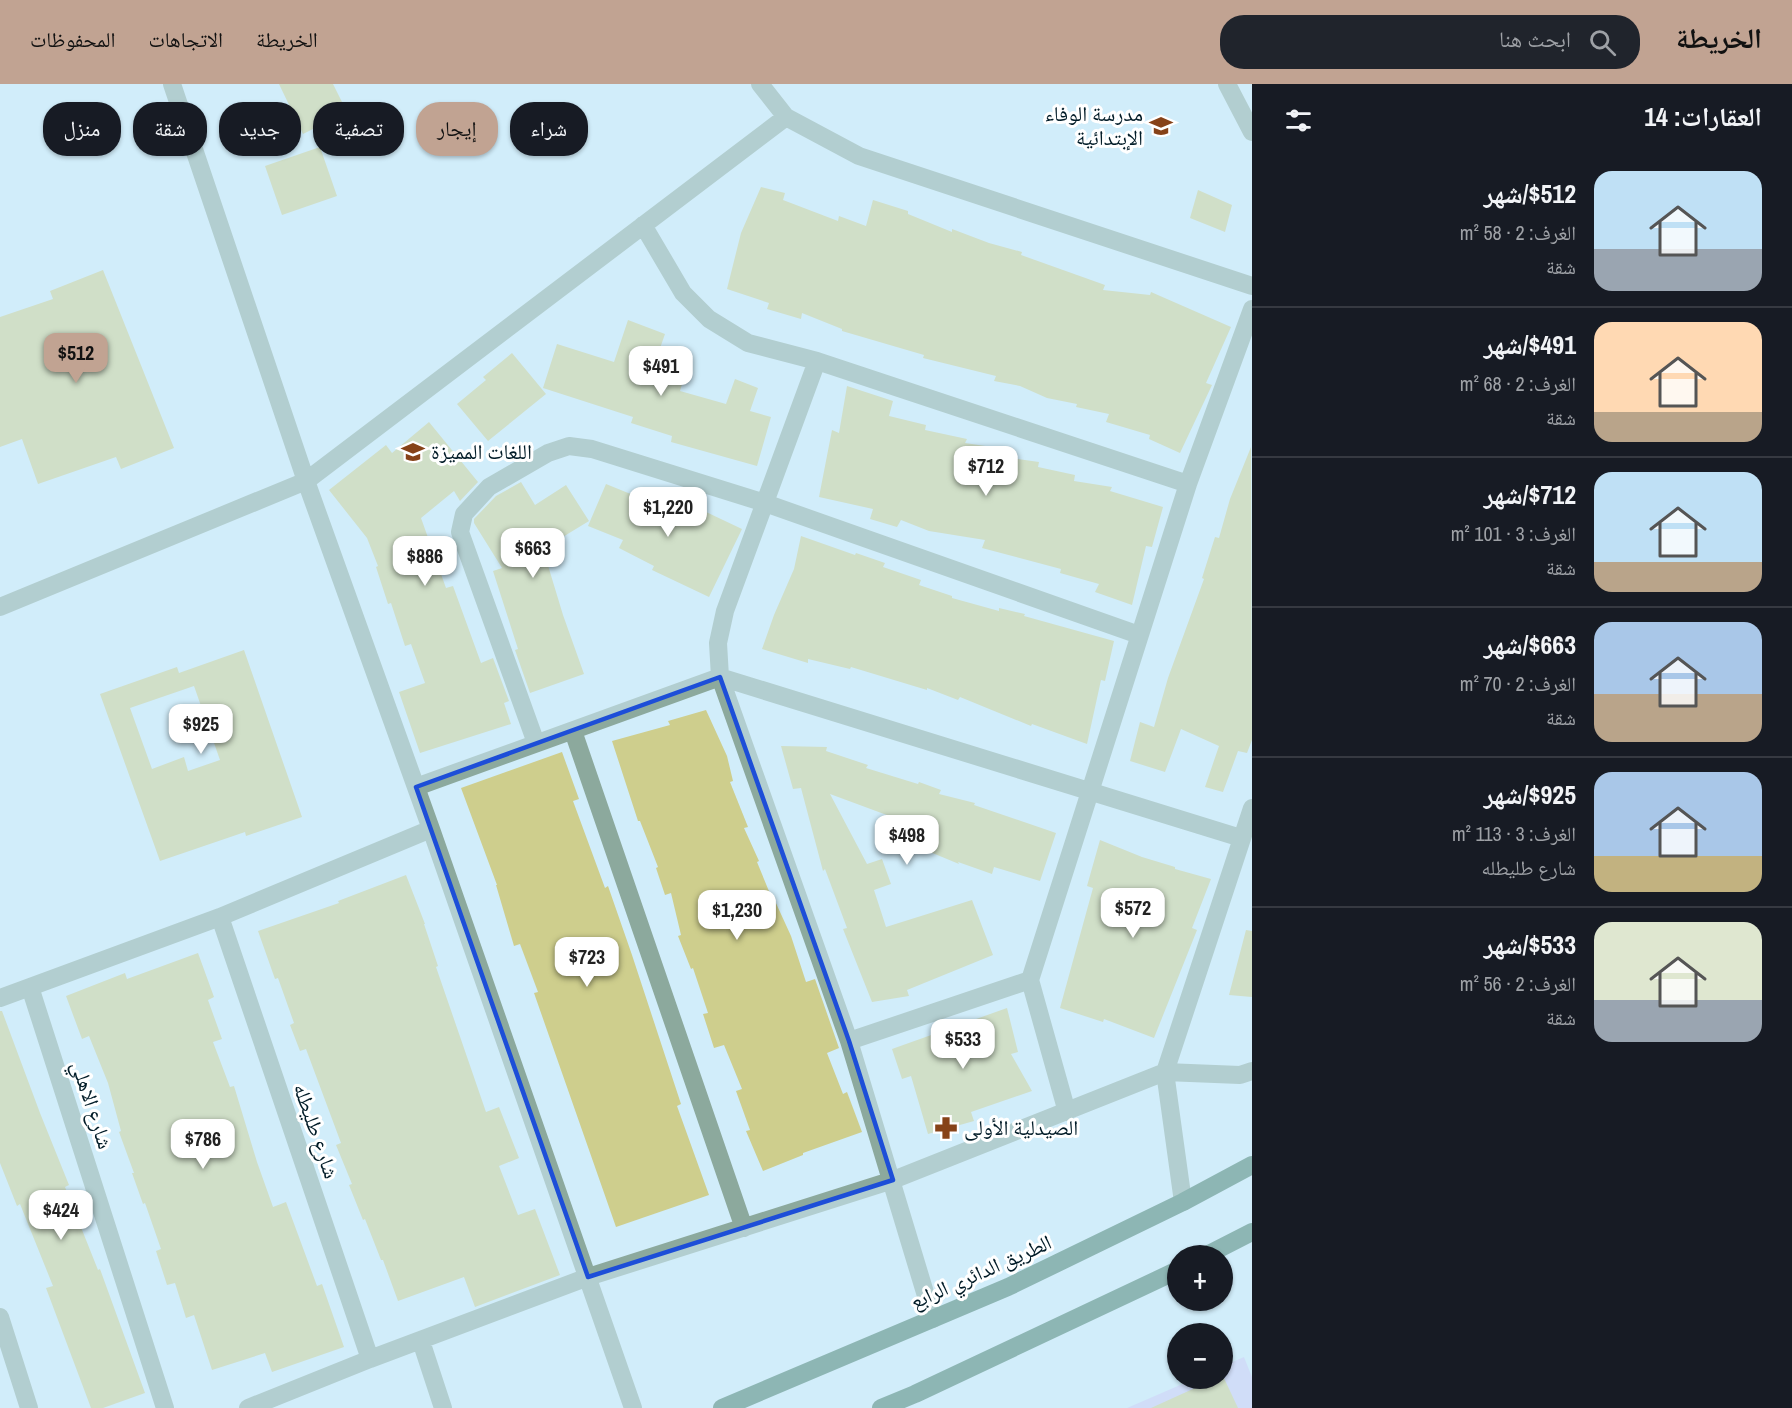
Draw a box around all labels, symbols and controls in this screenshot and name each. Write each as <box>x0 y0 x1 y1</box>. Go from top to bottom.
search box <box>1220 15 1640 69</box>
text: الخريطة <box>1676 19 1762 57</box>
text: ابحث هنا <box>1499 24 1571 54</box>
text: المحفوظات <box>30 25 115 54</box>
text: الاتجاهات <box>148 25 223 54</box>
text: الخريطة <box>256 25 318 54</box>
icon: search <box>1586 26 1619 59</box>
place label: مدرسة الوفاء الإبتدائية <box>1045 99 1143 152</box>
text: العقارات: 14 <box>1644 99 1762 134</box>
chip: منزل <box>43 102 121 156</box>
chip: شقة <box>133 102 207 156</box>
chip: جديد <box>219 102 301 156</box>
chip: تصفية <box>313 102 404 156</box>
chip: إيجار <box>416 102 498 156</box>
chip: شراء <box>510 102 588 156</box>
icon: filters <box>1282 104 1315 137</box>
school or university icon: مدرسة الوفاء الإبتدائية <box>1148 113 1174 139</box>
text: $512/شهر <box>1484 176 1576 211</box>
icon: home <box>1642 195 1714 267</box>
text: الغرف: 2 · 58 m² <box>1460 219 1576 246</box>
text: شقة <box>1546 253 1576 280</box>
text: $491/شهر <box>1484 327 1576 362</box>
pin: $512 <box>40 333 112 384</box>
text: $512 <box>58 339 94 366</box>
pin: $491 <box>625 346 697 397</box>
icon: home <box>1642 346 1714 418</box>
text: $491 <box>643 352 679 379</box>
text: الغرف: 2 · 68 m² <box>1460 370 1576 397</box>
text: شقة <box>1546 404 1576 431</box>
place label: اللغات المميزة <box>431 437 532 466</box>
school or university icon: اللغات المميزة <box>400 439 426 465</box>
pin: $712 <box>950 446 1022 497</box>
text: $712 <box>968 452 1004 479</box>
text: $712/شهر <box>1484 477 1576 512</box>
pin: $1,220 <box>619 487 717 538</box>
text: $1,220 <box>643 493 693 520</box>
icon: home <box>1642 496 1714 568</box>
text: الغرف: 3 · 101 m² <box>1451 520 1576 547</box>
pin: $663 <box>497 528 569 579</box>
text: $663 <box>515 534 551 561</box>
pin: $886 <box>389 536 461 587</box>
text: $886 <box>407 542 443 569</box>
text: شقة <box>1546 554 1576 581</box>
text: $663/شهر <box>1484 627 1576 662</box>
icon: home <box>1642 646 1714 718</box>
text: الغرف: 2 · 70 m² <box>1460 670 1576 697</box>
pin: $925 <box>165 704 237 755</box>
text: شقة <box>1546 704 1576 731</box>
text: $925 <box>183 710 219 737</box>
text: $925/شهر <box>1484 777 1576 812</box>
icon: home <box>1642 796 1714 868</box>
pin: $498 <box>871 815 943 866</box>
text: الغرف: 3 · 113 m² <box>1452 820 1576 847</box>
text: $498 <box>889 821 925 848</box>
text: شارع طليطله <box>1482 854 1576 881</box>
pin: $572 <box>1097 888 1169 939</box>
pin: $1,230 <box>688 890 786 941</box>
text: $572 <box>1115 894 1151 921</box>
text: $1,230 <box>712 896 762 923</box>
text: $533/شهر <box>1484 927 1576 962</box>
pin: $723 <box>551 937 623 988</box>
text: $723 <box>569 943 605 970</box>
icon: home <box>1642 946 1714 1018</box>
text: الغرف: 2 · 56 m² <box>1460 970 1576 997</box>
text: شقة <box>1546 1004 1576 1031</box>
pin: $533 <box>927 1019 999 1070</box>
text: $533 <box>945 1025 981 1052</box>
street label: شارع الاهلي <box>62 1057 120 1153</box>
street label: شارع طليطله <box>287 1079 346 1182</box>
place label: الصيدلية الأولى <box>964 1113 1078 1142</box>
pharmacy icon: الصيدلية الأولى <box>933 1115 959 1141</box>
pin: $786 <box>167 1119 239 1170</box>
text: $786 <box>185 1125 221 1152</box>
pin: $424 <box>25 1190 97 1241</box>
text: $424 <box>43 1196 79 1223</box>
street label: الطريق الدائري الرابع <box>906 1227 1057 1318</box>
map controls <box>1167 1245 1233 1389</box>
button: + <box>1167 1245 1233 1311</box>
button: − <box>1167 1323 1233 1389</box>

